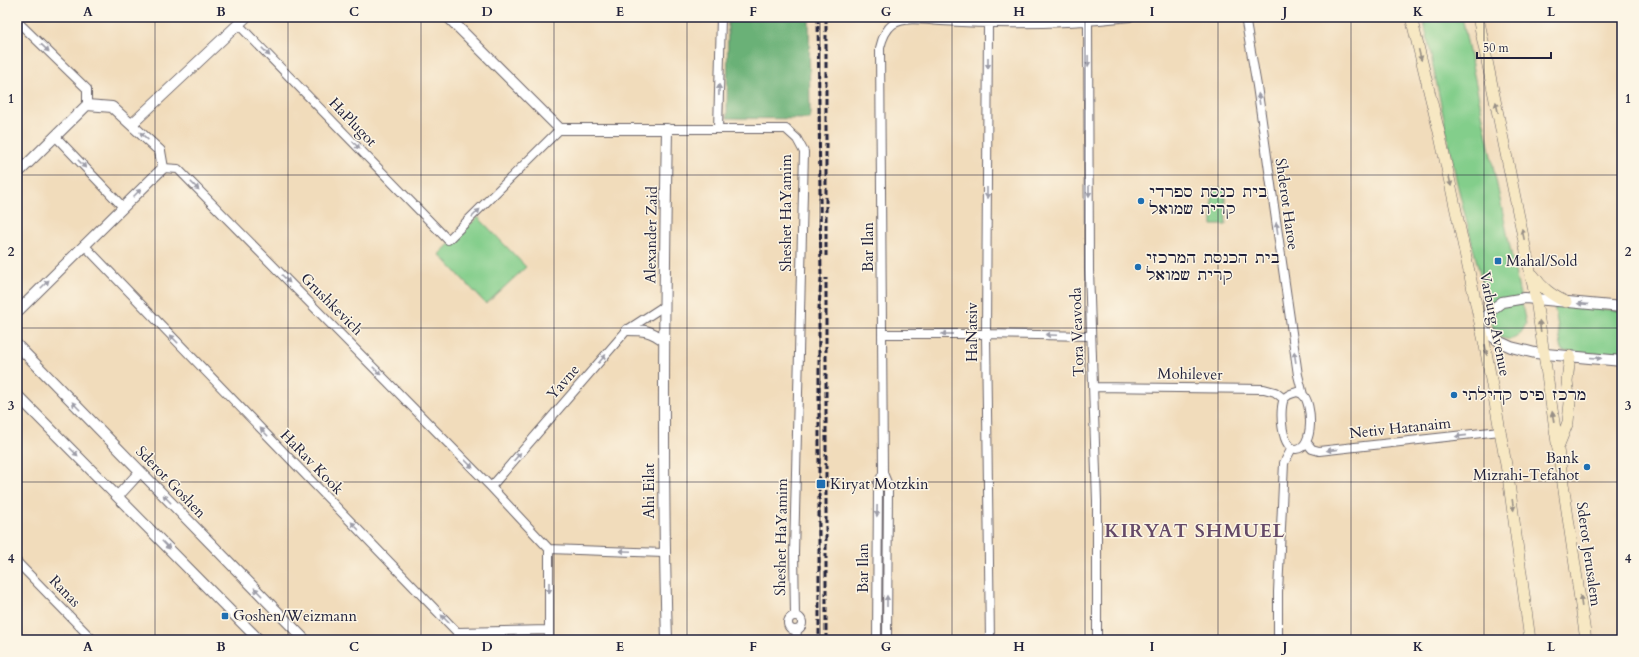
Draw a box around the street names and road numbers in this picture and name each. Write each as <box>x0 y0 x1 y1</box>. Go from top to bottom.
street label: HaPlugot <box>325 93 382 151</box>
street label: Sheshet HaYamim <box>776 154 796 272</box>
street label: Shderot Haroe <box>1271 157 1303 251</box>
street label: Alexander Zaid <box>640 186 662 284</box>
street label: Bar Ilan <box>858 221 878 272</box>
street label: Grushkevich <box>296 268 368 340</box>
street label: Varburg Avenue <box>1475 270 1515 378</box>
street label: Tora Veavoda <box>1065 286 1089 377</box>
street label: HaNatsiv <box>962 302 982 362</box>
street label: Yavne <box>542 360 584 404</box>
street label: Mohilever <box>1157 363 1223 385</box>
street label: Netiv Hatanaim <box>1348 413 1452 443</box>
street label: HaRav Kook <box>276 425 348 499</box>
street label: Sderot Goshen <box>131 442 211 523</box>
street label: Ahi Eilat <box>639 463 659 519</box>
street label: Sheshet HaYamim <box>770 478 792 596</box>
street label: Sderot Jerusalem <box>1572 501 1606 608</box>
street label: Bar Ilan <box>853 542 873 593</box>
street label: Ranas <box>45 571 85 611</box>

